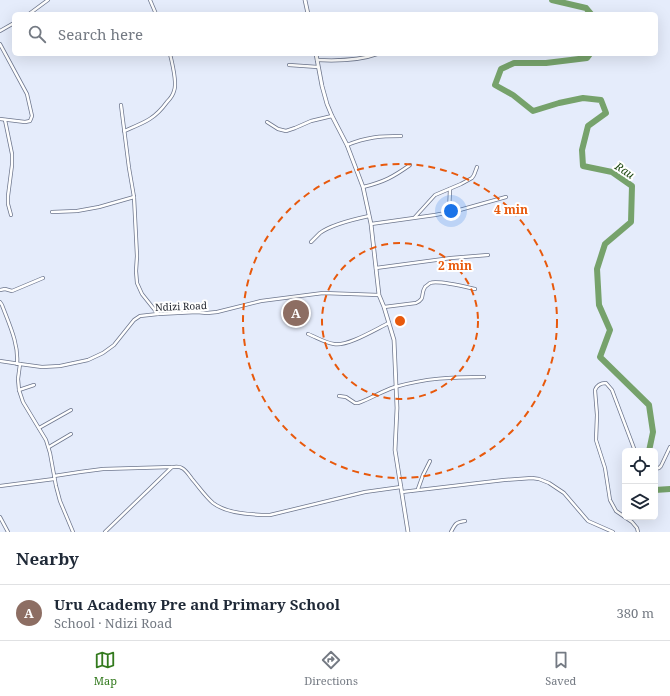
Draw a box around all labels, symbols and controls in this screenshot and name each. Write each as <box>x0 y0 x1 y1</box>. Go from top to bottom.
search box <box>12 12 658 56</box>
icon: search <box>26 23 48 45</box>
text: Search here <box>58 24 143 44</box>
water label: Rau <box>612 158 638 182</box>
your location <box>441 201 461 221</box>
text: 4 min <box>494 201 528 218</box>
text: 2 min <box>438 257 472 274</box>
street label: Ndizi Road <box>155 298 207 314</box>
pin: A <box>283 298 309 328</box>
centre of rings <box>393 314 407 328</box>
map controls <box>622 448 658 520</box>
button: locate <box>622 448 658 484</box>
button: layers <box>622 484 658 520</box>
text: Nearby <box>16 547 79 570</box>
text: Uru Academy Pre and Primary School <box>54 594 340 614</box>
text: A <box>24 604 34 622</box>
text: 380 m <box>617 604 654 622</box>
text: School · Ndizi Road <box>54 614 172 632</box>
tab: Map <box>94 649 117 688</box>
tab: Directions <box>304 649 358 688</box>
tab: Saved <box>545 649 576 688</box>

